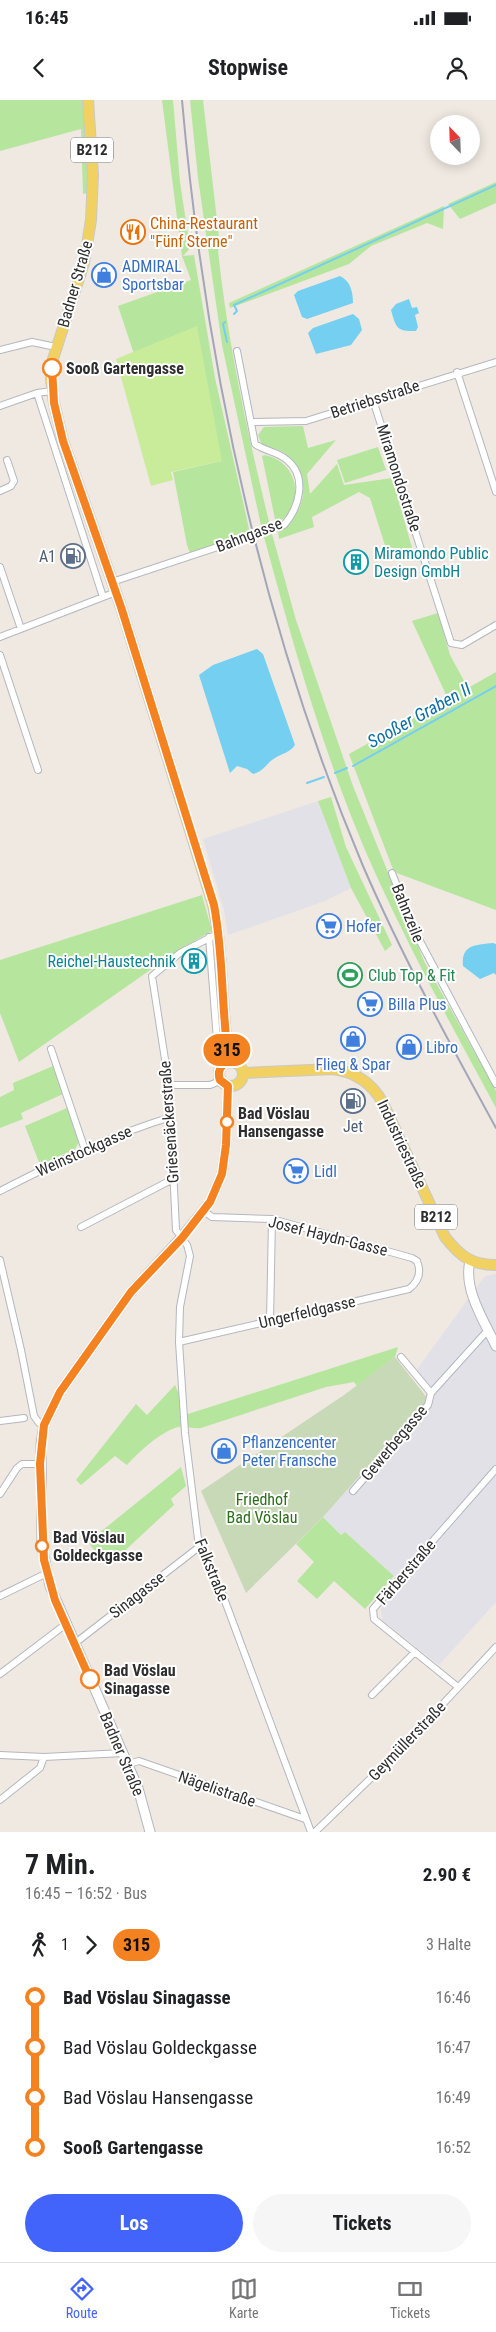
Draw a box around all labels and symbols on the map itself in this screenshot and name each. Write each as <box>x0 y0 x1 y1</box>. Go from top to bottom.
north arrow <box>430 115 480 165</box>
road number: B212 <box>71 138 113 162</box>
place label: China-Restaurant "Fünf Sterne" <box>150 214 258 251</box>
restaurant icon: China-Restaurant "Fünf Sterne" <box>120 219 146 245</box>
street label: Badner Straße <box>54 238 96 330</box>
place label: ADMIRAL Sportsbar <box>122 257 184 294</box>
shop icon: ADMIRAL Sportsbar <box>91 262 117 288</box>
marker: Sooß Gartengasse <box>42 358 62 378</box>
place label: Sooß Gartengasse <box>66 359 184 378</box>
street label: Betriebsstraße <box>328 376 422 422</box>
street label: Miramondostraße <box>373 422 425 534</box>
street label: Bahngasse <box>213 514 285 556</box>
fuel station icon: A1 <box>60 543 86 569</box>
place label: Miramondo Public Design GmbH <box>374 544 489 581</box>
place label: A1 <box>39 547 56 566</box>
building icon: Miramondo Public Design GmbH <box>343 549 369 575</box>
water label: Sooßer Graben II <box>364 678 475 752</box>
street label: Bahnzeile <box>388 881 428 945</box>
supermarket icon: Hofer <box>316 913 342 939</box>
place label: Hofer <box>346 917 381 936</box>
building icon: Reichel-Haustechnik <box>181 948 207 974</box>
place label: Reichel-Haustechnik <box>47 952 177 971</box>
sports icon: Club Top & Fit <box>337 962 363 988</box>
place label: Club Top & Fit <box>368 966 456 985</box>
supermarket icon: Billa Plus <box>357 991 383 1017</box>
place label: Billa Plus <box>388 995 447 1014</box>
shop icon: Flieg & Spar <box>340 1026 366 1052</box>
line badge: 315 <box>198 1034 256 1066</box>
shop icon: Libro <box>396 1034 422 1060</box>
place label: Libro <box>426 1038 458 1057</box>
place label: Flieg & Spar <box>315 1055 391 1074</box>
street label: Griesenäckerstraße <box>155 1060 183 1184</box>
fuel station icon: Jet <box>340 1088 366 1114</box>
street label: Industriestraße <box>373 1097 431 1191</box>
place label: Bad Vöslau Hansengasse <box>238 1104 324 1141</box>
marker: Bad Vöslau Hansengasse <box>220 1115 234 1129</box>
place label: Jet <box>343 1117 363 1136</box>
street label: Weinstockgasse <box>33 1121 135 1181</box>
supermarket icon: Lidl <box>283 1158 309 1184</box>
place label: Lidl <box>314 1162 337 1181</box>
road number: B212 <box>415 1204 457 1230</box>
street label: Josef Haydn-Gasse <box>266 1212 390 1260</box>
street label: Ungerfeldgasse <box>257 1292 357 1332</box>
street label: Gewerbegasse <box>357 1401 431 1485</box>
place label: Pflanzencenter Peter Fransche <box>242 1433 336 1470</box>
shop icon: Pflanzencenter Peter Fransche <box>211 1438 237 1464</box>
park label: Friedhof Bad Vöslau <box>226 1490 298 1527</box>
place label: Bad Vöslau Goldeckgasse <box>53 1528 143 1565</box>
street label: Färberstraße <box>372 1535 440 1609</box>
street label: Falkstraße <box>191 1536 233 1604</box>
marker: Bad Vöslau Goldeckgasse <box>35 1539 49 1553</box>
street label: Sinagasse <box>106 1567 168 1623</box>
place label: Bad Vöslau Sinagasse <box>104 1661 176 1698</box>
marker: Bad Vöslau Sinagasse <box>80 1669 100 1689</box>
street label: Geymüllerstraße <box>364 1697 450 1785</box>
street label: Badner Straße <box>96 1709 148 1799</box>
street label: Nägelistraße <box>176 1767 258 1811</box>

